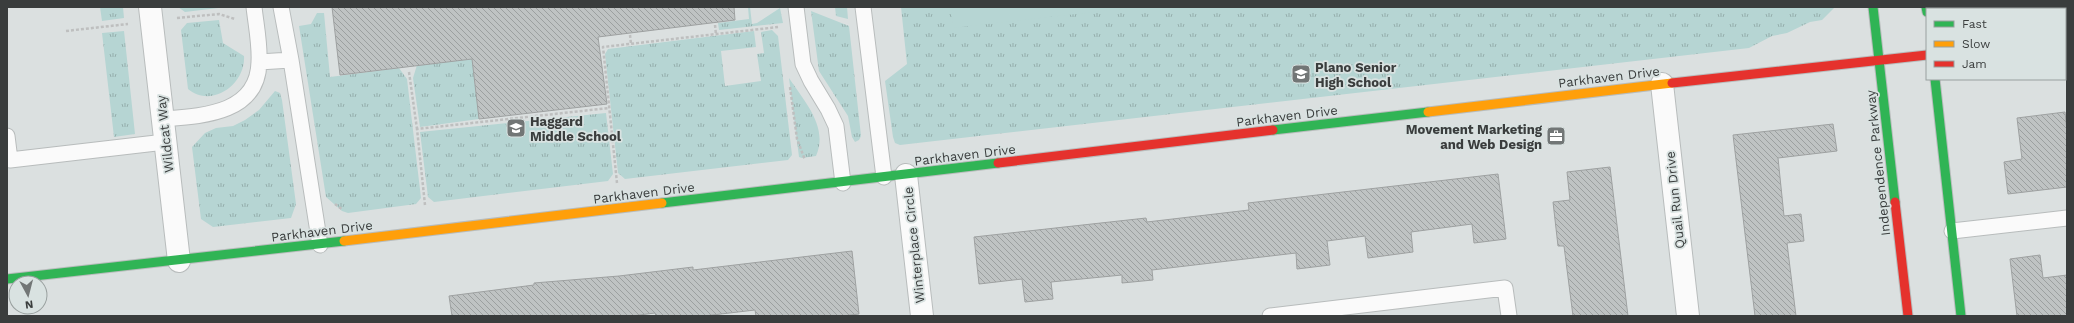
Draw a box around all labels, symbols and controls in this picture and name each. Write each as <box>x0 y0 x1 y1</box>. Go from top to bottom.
legend <box>1926 8 2066 80</box>
text: Fast <box>1962 17 1987 31</box>
text: Slow <box>1962 37 1990 51</box>
text: Jam <box>1962 57 1987 71</box>
place label: Plano Senior High School <box>1315 60 1397 90</box>
school or university icon: Plano Senior High School <box>1290 63 1312 85</box>
street label: Parkhaven Drive <box>1557 63 1661 91</box>
street label: Independence Parkway <box>1863 89 1893 237</box>
street label: Wildcat Way <box>153 94 177 173</box>
street label: Parkhaven Drive <box>1235 102 1339 130</box>
place label: Haggard Middle School <box>530 114 622 144</box>
school or university icon: Haggard Middle School <box>505 117 527 139</box>
place label: Movement Marketing and Web Design <box>1406 122 1543 152</box>
office icon: Movement Marketing and Web Design <box>1545 125 1567 147</box>
street label: Parkhaven Drive <box>913 141 1017 169</box>
street label: Quail Run Drive <box>1662 151 1688 249</box>
street label: Parkhaven Drive <box>592 179 696 207</box>
street label: Winterplace Circle <box>900 186 928 304</box>
street label: Parkhaven Drive <box>270 217 374 245</box>
north arrow <box>8 275 48 315</box>
text: N <box>24 297 34 311</box>

